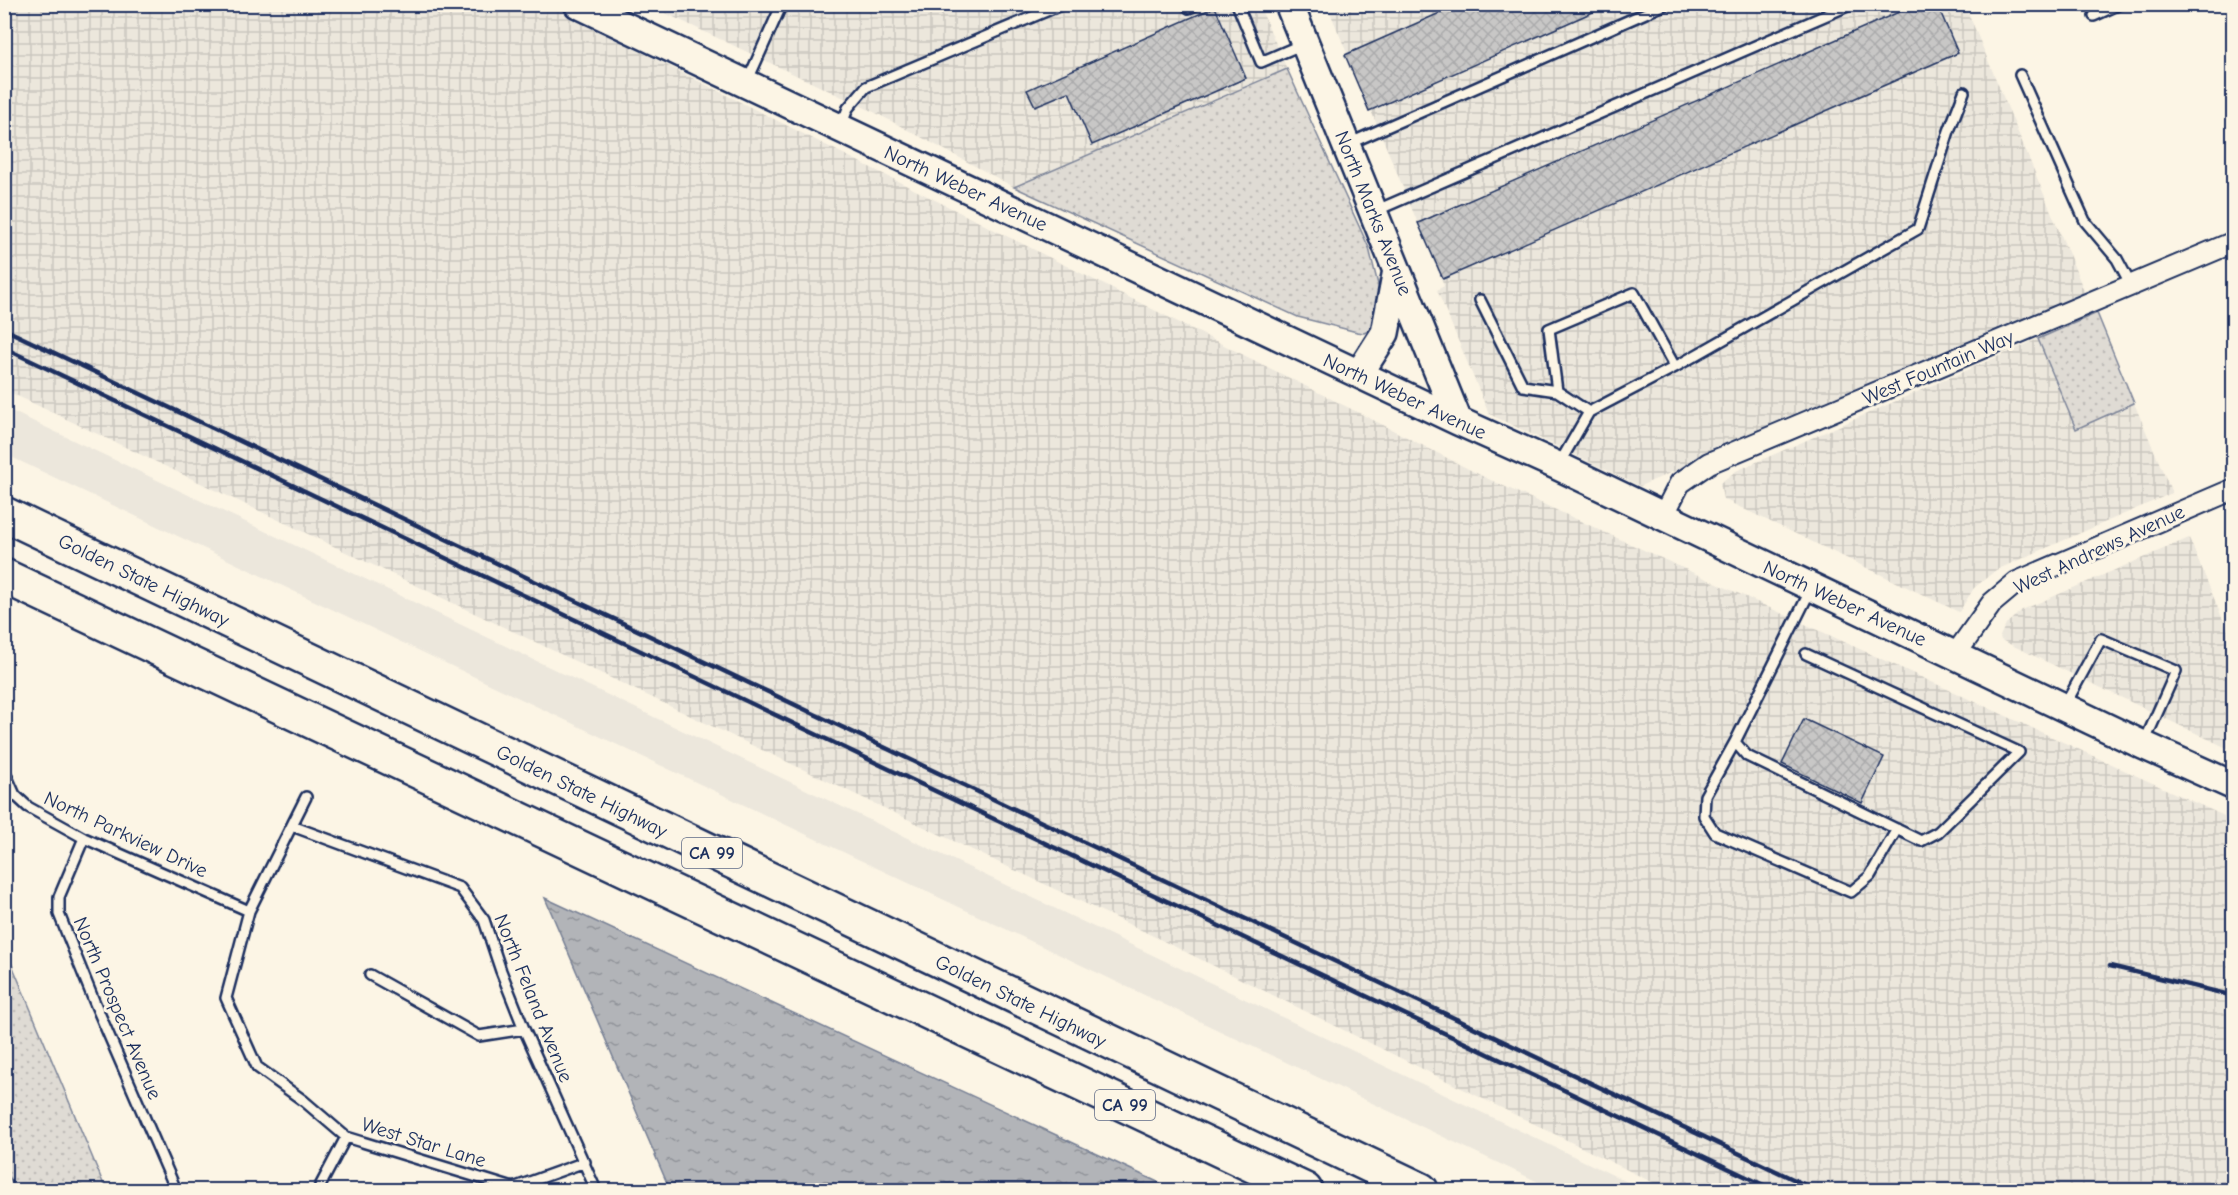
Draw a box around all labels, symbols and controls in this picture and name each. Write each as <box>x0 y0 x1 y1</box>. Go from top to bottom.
street label: North Marks Avenue <box>1330 128 1417 299</box>
street label: North Weber Avenue <box>881 141 1051 236</box>
street label: West Fountain Way <box>1859 325 2017 410</box>
street label: North Weber Avenue <box>1320 349 1490 444</box>
street label: West Andrews Avenue <box>2010 500 2188 599</box>
street label: Golden State Highway <box>55 529 233 632</box>
street label: North Weber Avenue <box>1760 556 1930 651</box>
street label: Golden State Highway <box>493 740 671 843</box>
street label: North Parkview Drive <box>40 786 211 882</box>
road number: CA 99 <box>682 838 742 868</box>
street label: North Feland Avenue <box>489 911 578 1086</box>
street label: North Prospect Avenue <box>69 914 166 1103</box>
street label: Golden State Highway <box>932 950 1110 1053</box>
road number: CA 99 <box>1095 1090 1155 1120</box>
street label: West Star Lane <box>359 1113 489 1172</box>

